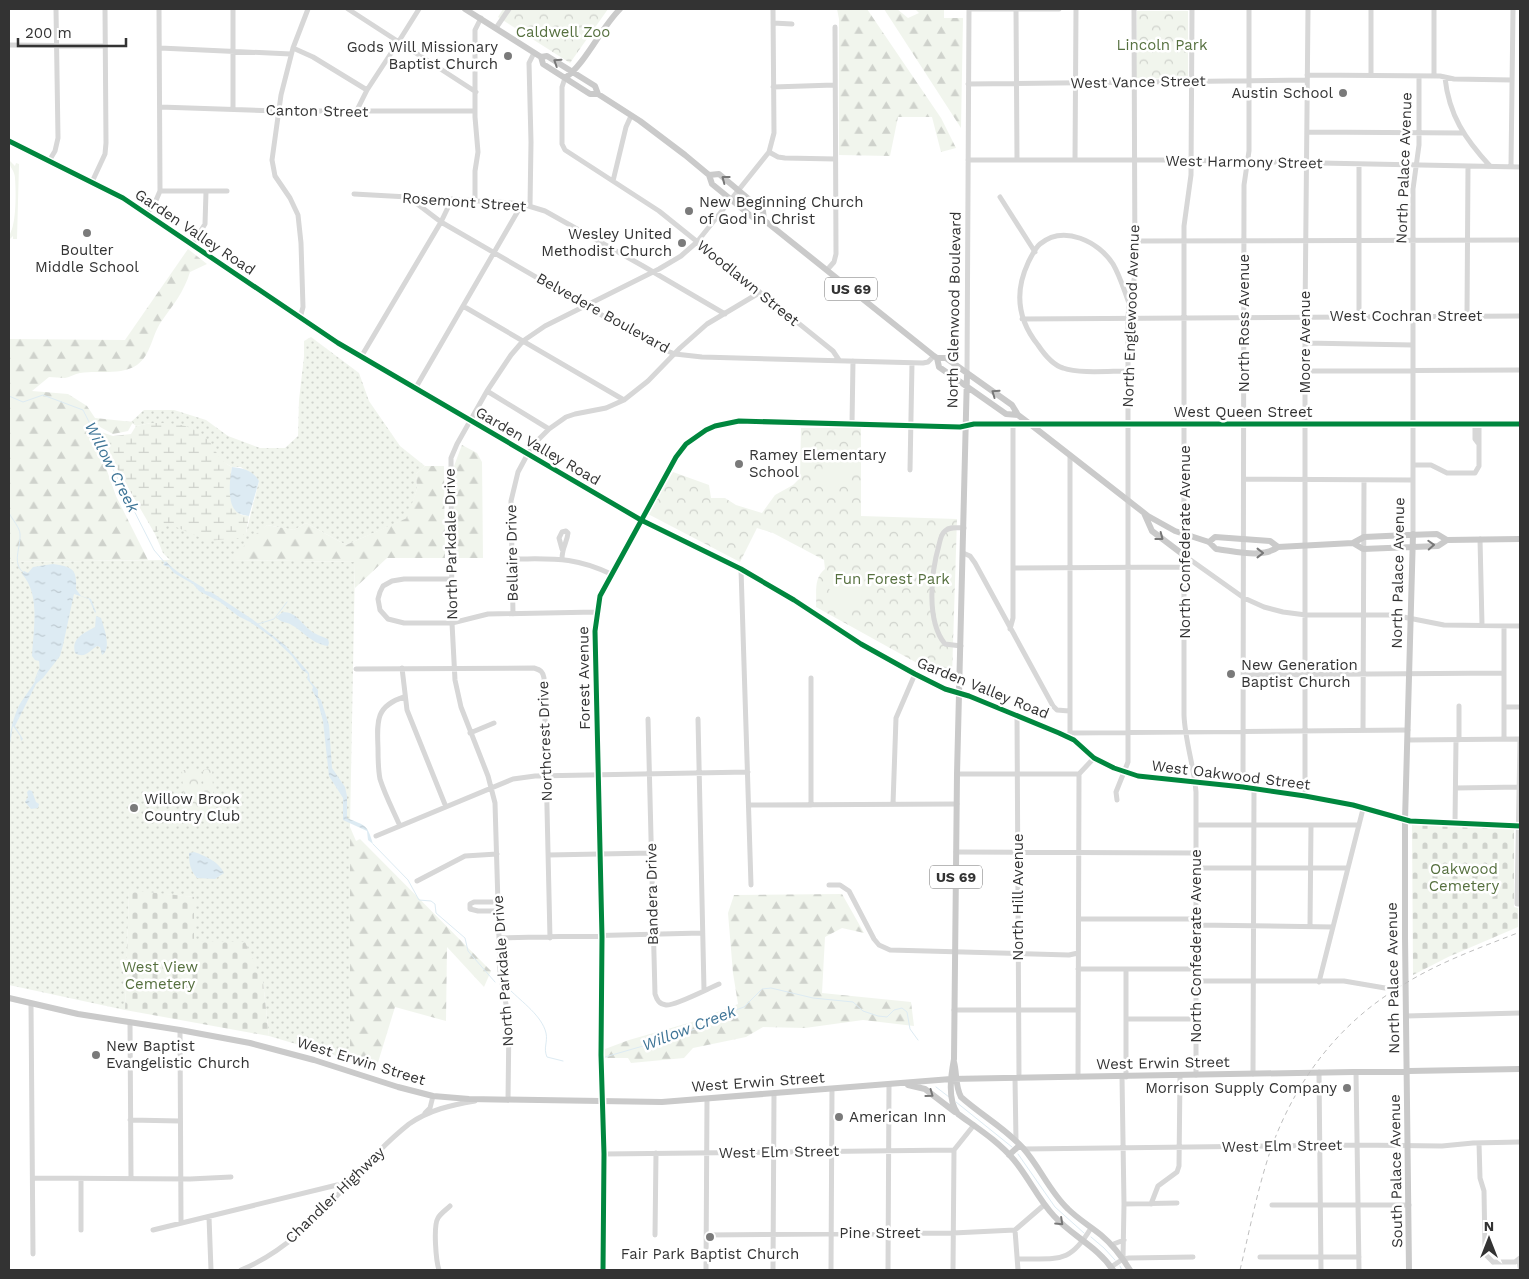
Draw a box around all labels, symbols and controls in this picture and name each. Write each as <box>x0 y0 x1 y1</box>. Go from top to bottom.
scale bar <box>18 15 125 47</box>
park label: Caldwell Zoo <box>516 23 610 41</box>
text: 200 m <box>25 24 72 42</box>
park label: Lincoln Park <box>1117 36 1208 54</box>
place label: Gods Will Missionary Baptist Church <box>347 38 498 73</box>
marker: Gods Will Missionary Baptist Church <box>502 50 514 62</box>
one-way arrow <box>553 59 563 68</box>
street label: West Vance Street <box>1070 72 1206 92</box>
place label: Austin School <box>1232 84 1333 102</box>
marker: Austin School <box>1337 87 1349 99</box>
street label: North Palace Avenue <box>1392 92 1416 244</box>
street label: Canton Street <box>265 101 369 121</box>
street label: West Harmony Street <box>1165 152 1324 172</box>
one-way arrow <box>721 176 731 185</box>
street label: Garden Valley Road <box>131 185 259 279</box>
street label: Rosemont Street <box>401 189 527 215</box>
place label: New Beginning Church of God in Christ <box>699 193 863 228</box>
marker: New Beginning Church of God in Christ <box>683 205 695 217</box>
street label: North Glenwood Boulevard <box>943 211 965 409</box>
street label: North Englewood Avenue <box>1119 224 1143 408</box>
place label: Wesley United Methodist Church <box>541 225 672 260</box>
marker: Boulter Middle School <box>81 227 93 239</box>
street label: Woodlawn Street <box>693 236 803 330</box>
marker: Wesley United Methodist Church <box>676 237 688 249</box>
place label: Boulter Middle School <box>35 241 139 276</box>
street label: North Ross Avenue <box>1235 254 1253 392</box>
street label: Belvedere Boulevard <box>533 269 673 357</box>
road number: US 69 <box>825 278 877 300</box>
street label: Moore Avenue <box>1296 291 1314 393</box>
street label: West Cochran Street <box>1330 307 1483 325</box>
one-way arrow <box>991 390 1000 399</box>
street label: Garden Valley Road <box>472 403 604 489</box>
street label: West Queen Street <box>1173 403 1313 421</box>
water label: Willow Creek <box>81 419 144 517</box>
street label: North Confederate Avenue <box>1176 445 1194 639</box>
place label: Ramey Elementary School <box>749 446 886 481</box>
marker: Ramey Elementary School <box>733 458 745 470</box>
street label: North Parkdale Drive <box>441 468 461 620</box>
street label: North Palace Avenue <box>1388 497 1408 649</box>
street label: Bellaire Drive <box>502 504 522 602</box>
one-way arrow <box>1155 531 1164 540</box>
one-way arrow <box>1427 540 1435 551</box>
one-way arrow <box>1257 548 1265 558</box>
park label: Fun Forest Park <box>834 570 950 588</box>
street label: Forest Avenue <box>574 626 594 730</box>
street label: Garden Valley Road <box>914 653 1052 723</box>
place label: New Generation Baptist Church <box>1241 656 1358 691</box>
marker: New Generation Baptist Church <box>1225 668 1237 680</box>
street label: Northcrest Drive <box>534 680 556 802</box>
street label: West Oakwood Street <box>1150 756 1312 794</box>
place label: Willow Brook Country Club <box>144 790 240 825</box>
marker: Willow Brook Country Club <box>128 802 140 814</box>
street label: North Hill Avenue <box>1009 833 1027 961</box>
street label: Bandera Drive <box>642 843 662 945</box>
street label: North Confederate Avenue <box>1187 849 1205 1043</box>
park label: Oakwood Cemetery <box>1429 860 1499 895</box>
road number: US 69 <box>930 866 982 889</box>
street label: North Parkdale Drive <box>489 895 517 1047</box>
street label: North Palace Avenue <box>1383 902 1403 1054</box>
park label: West View Cemetery <box>122 958 198 993</box>
water label: Willow Creek <box>639 1001 740 1055</box>
street label: West Erwin Street <box>294 1033 428 1089</box>
place label: New Baptist Evangelistic Church <box>106 1037 250 1072</box>
marker: New Baptist Evangelistic Church <box>90 1049 102 1061</box>
street label: West Erwin Street <box>1096 1053 1231 1073</box>
street label: West Erwin Street <box>691 1068 826 1096</box>
place label: Morrison Supply Company <box>1145 1079 1337 1097</box>
marker: Morrison Supply Company <box>1341 1082 1353 1094</box>
one-way arrow <box>925 1088 934 1097</box>
street label: South Palace Avenue <box>1386 1094 1406 1248</box>
place label: American Inn <box>849 1108 946 1126</box>
marker: American Inn <box>833 1111 845 1123</box>
street label: West Elm Street <box>1222 1136 1343 1156</box>
street label: West Elm Street <box>719 1142 840 1162</box>
street label: Chandler Highway <box>282 1143 389 1247</box>
north arrow <box>1464 1214 1514 1264</box>
one-way arrow <box>1054 1216 1063 1225</box>
text: N <box>1484 1218 1494 1234</box>
street label: Pine Street <box>839 1224 921 1242</box>
marker: Fair Park Baptist Church <box>704 1231 716 1243</box>
place label: Fair Park Baptist Church <box>621 1245 799 1263</box>

